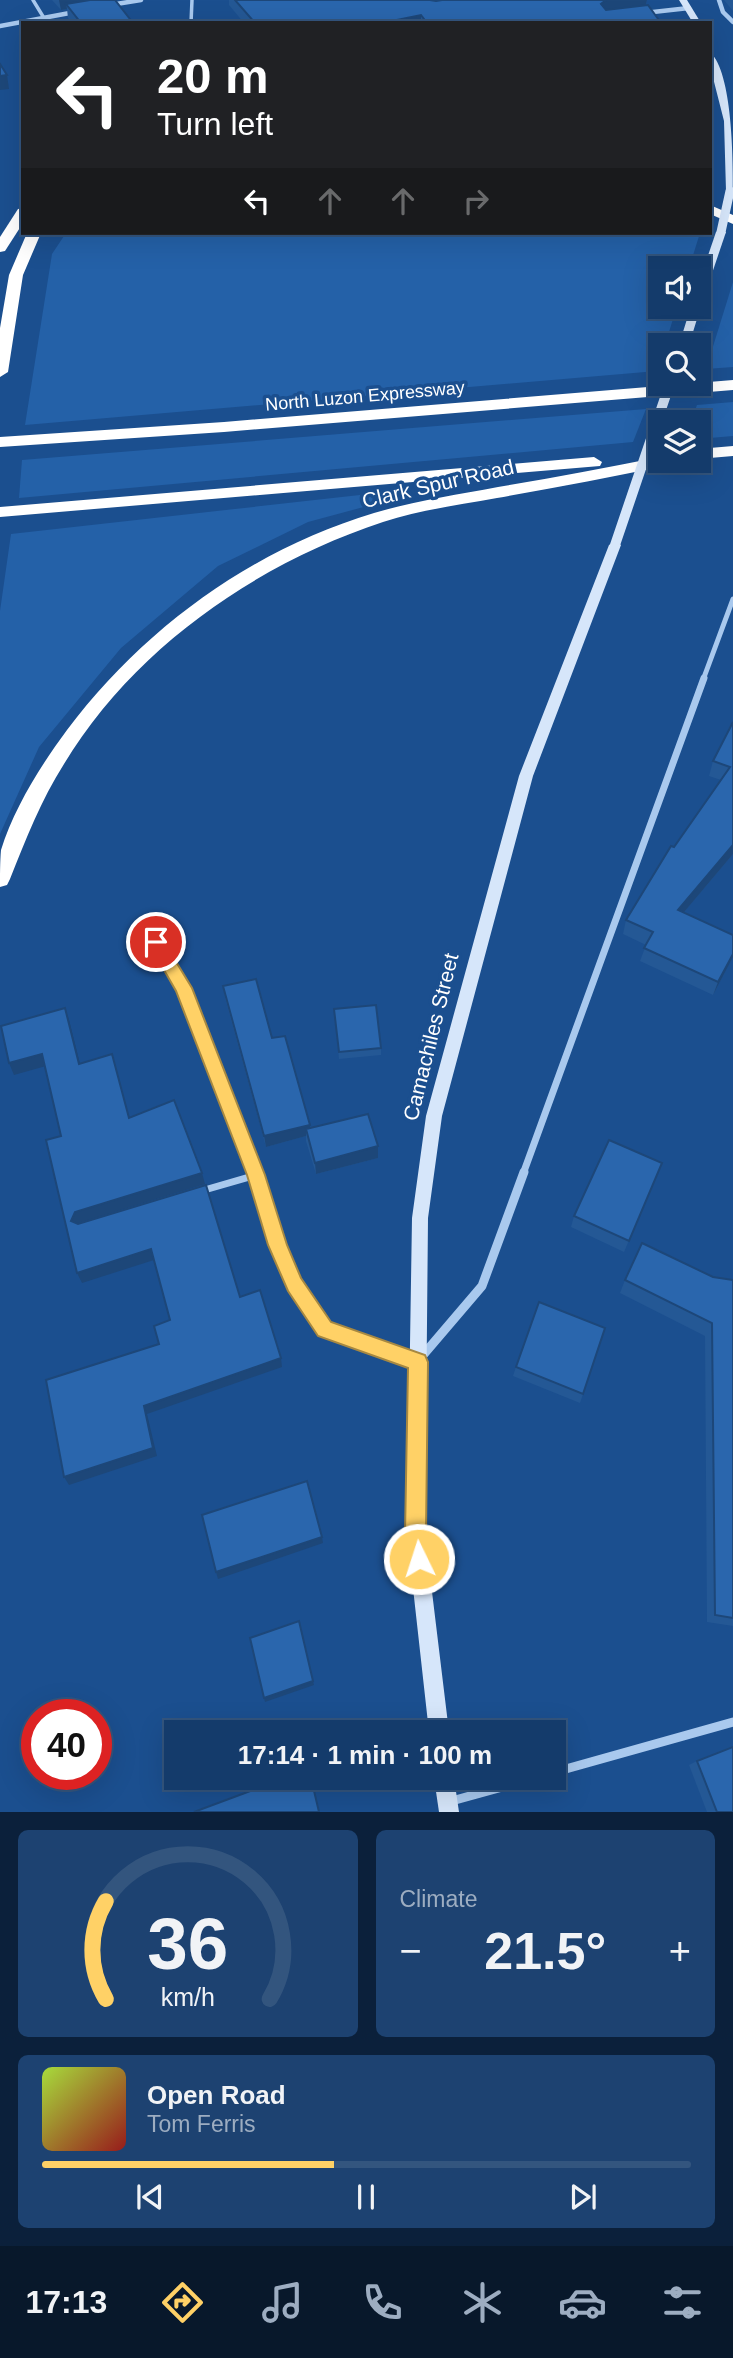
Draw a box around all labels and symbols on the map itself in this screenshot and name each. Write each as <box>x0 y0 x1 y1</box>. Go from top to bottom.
street label: North Luzon Expressway <box>264 377 466 415</box>
street label: Clark Spur Road <box>360 455 516 512</box>
pin <box>126 912 186 972</box>
street label: Camachiles Street <box>399 951 462 1123</box>
position arrow <box>382 1522 456 1596</box>
speed limit sign: 40 <box>21 1699 112 1790</box>

